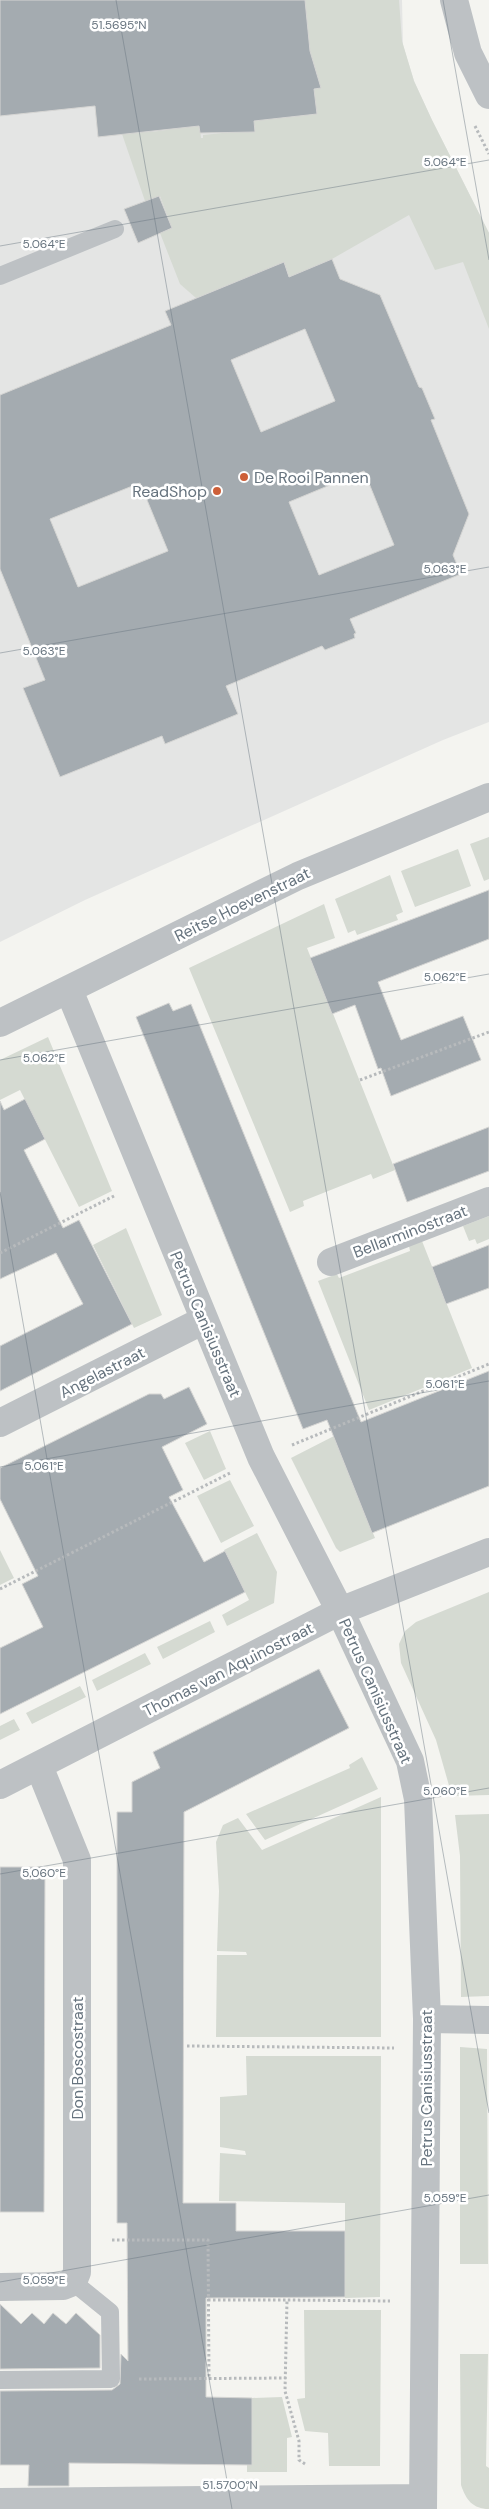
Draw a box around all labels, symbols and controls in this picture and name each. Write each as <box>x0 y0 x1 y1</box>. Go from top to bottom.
text: 51.5695°N <box>91 17 147 33</box>
text: 5.064°E <box>423 154 467 170</box>
text: 5.064°E <box>22 236 66 252</box>
place label: De Rooi Pannen <box>254 467 369 488</box>
marker: De Rooi Pannen <box>238 471 250 483</box>
place label: ReadShop <box>132 481 207 502</box>
marker: ReadShop <box>211 485 223 497</box>
text: 5.063°E <box>424 561 467 577</box>
text: 5.063°E <box>23 643 66 659</box>
street label: Reitse Hoevenstraat <box>171 862 314 946</box>
text: 5.062°E <box>424 969 466 985</box>
text: 5.062°E <box>23 1050 65 1066</box>
street label: Bellarminostraat <box>350 1200 470 1263</box>
street label: Petrus Canisiusstraat <box>165 1248 246 1401</box>
street label: Angelastraat <box>56 1342 148 1403</box>
text: 5.061°E <box>425 1376 465 1392</box>
text: 5.061°E <box>24 1458 64 1474</box>
street label: Petrus Canisiusstraat <box>334 1615 417 1767</box>
street label: Thomas van Aquinostraat <box>140 1617 317 1722</box>
text: 5.060°E <box>423 1783 467 1799</box>
text: 5.060°E <box>22 1865 66 1881</box>
street label: Don Boscostraat <box>67 1996 88 2120</box>
street label: Petrus Canisiusstraat <box>416 2010 437 2166</box>
text: 5.059°E <box>424 2190 467 2206</box>
text: 5.059°E <box>23 2272 66 2288</box>
text: 51.5700°N <box>202 2477 258 2493</box>

